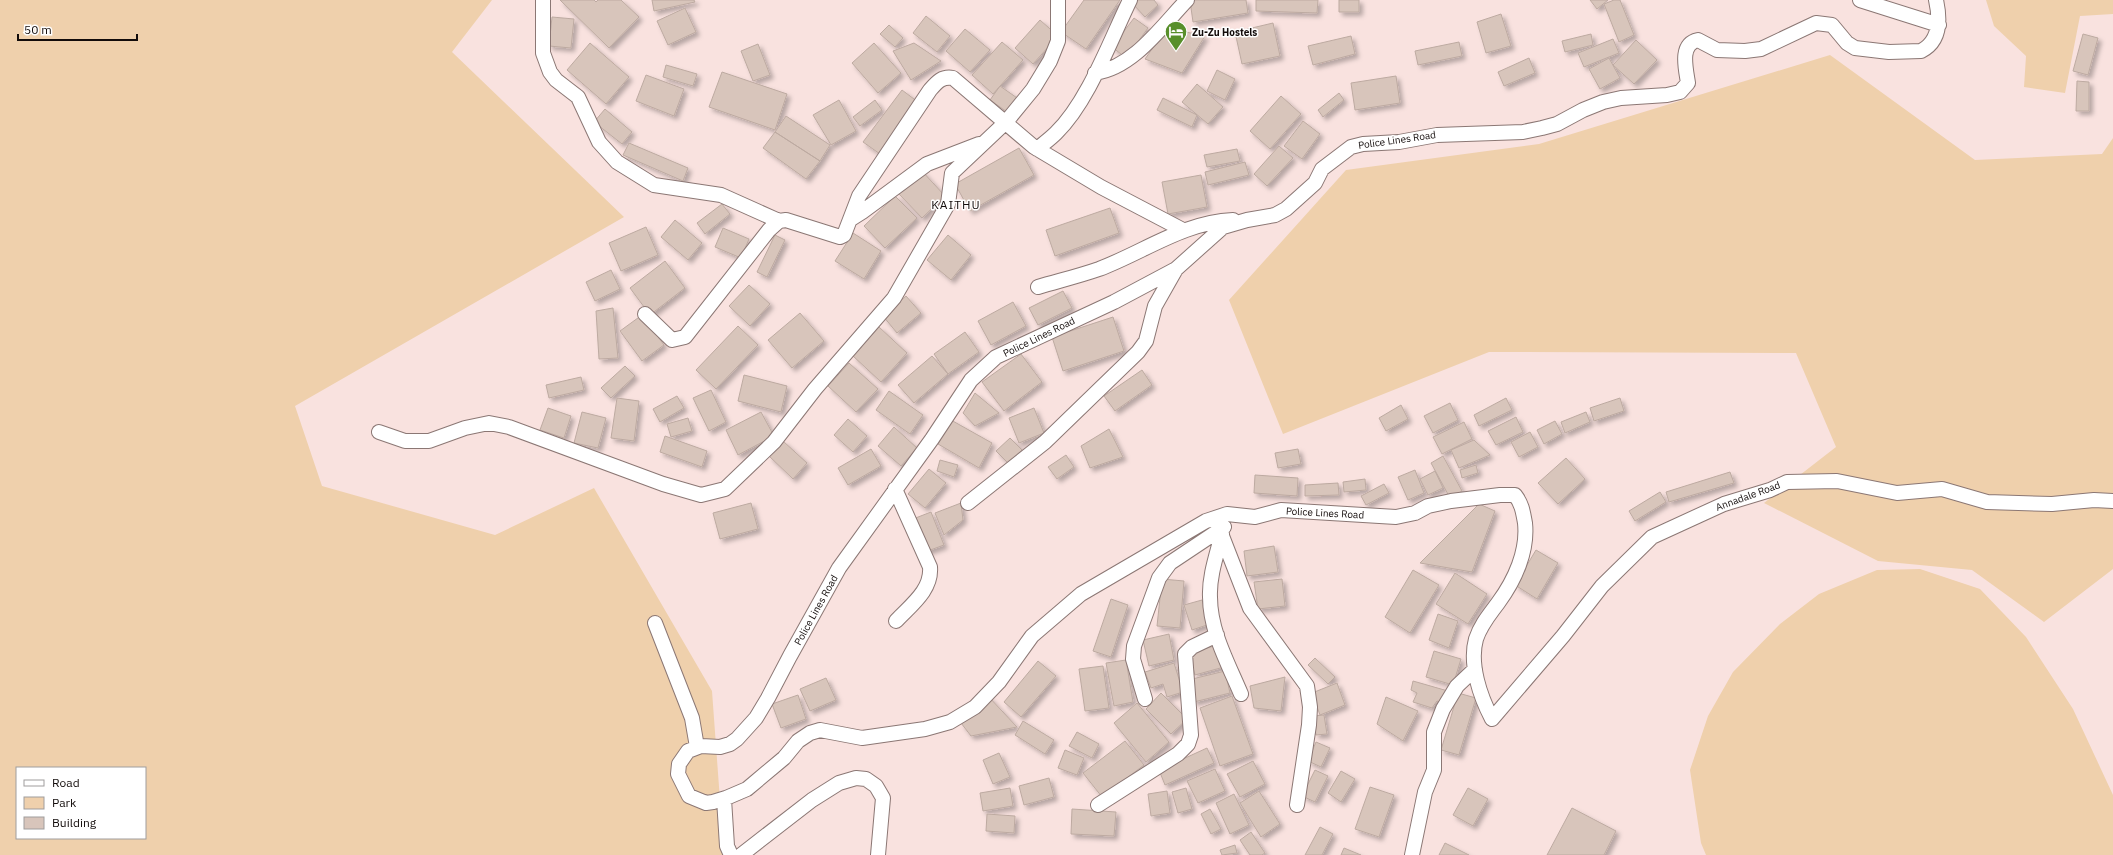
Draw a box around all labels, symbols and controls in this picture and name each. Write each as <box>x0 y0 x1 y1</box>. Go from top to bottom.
scale bar <box>18 16 137 42</box>
hotel icon: Zu-Zu Hostels <box>1163 19 1189 52</box>
text: 50 m <box>24 22 52 37</box>
place label: Zu-Zu Hostels <box>1192 26 1257 39</box>
street label: Police Lines Road <box>1357 128 1437 152</box>
district label: KAITHU <box>931 197 981 212</box>
street label: Police Lines Road <box>1001 314 1077 360</box>
street label: Annadale Road <box>1714 478 1782 514</box>
street label: Police Lines Road <box>1286 504 1364 522</box>
street label: Police Lines Road <box>791 573 841 647</box>
legend <box>16 767 146 839</box>
text: Road <box>52 775 80 790</box>
text: Park <box>52 795 77 810</box>
text: Building <box>52 815 97 830</box>

